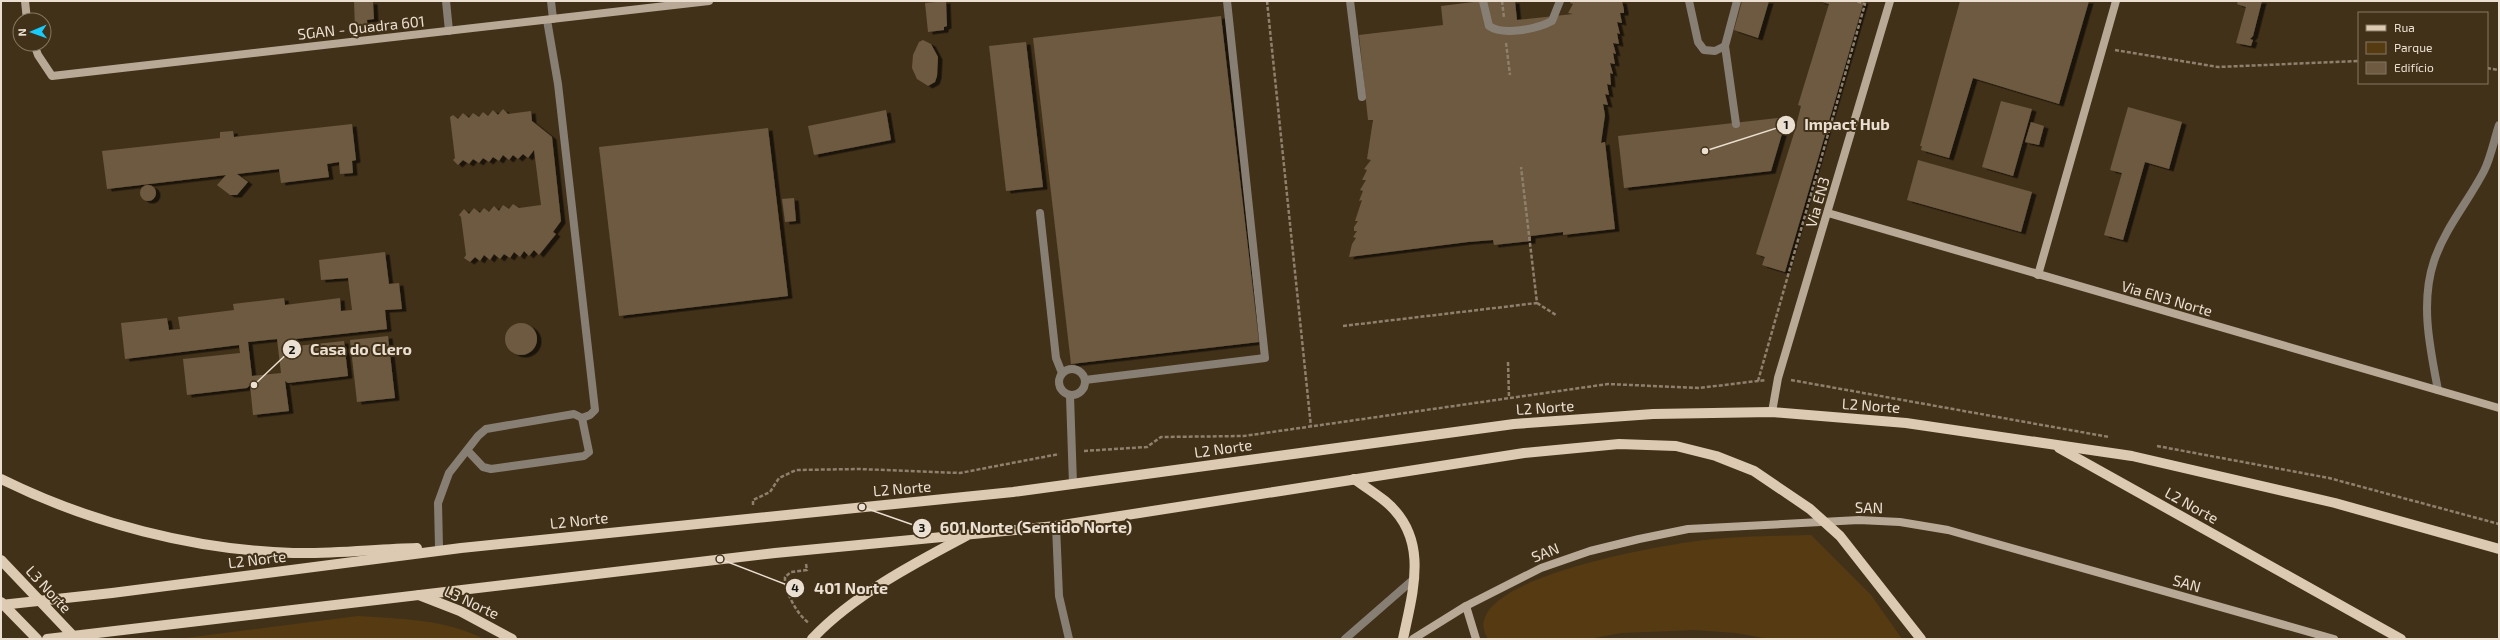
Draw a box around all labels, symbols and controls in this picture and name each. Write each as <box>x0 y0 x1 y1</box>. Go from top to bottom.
street label: SGAN - Quadra 601 <box>297 11 426 44</box>
north arrow <box>12 12 52 52</box>
legend <box>2358 12 2488 84</box>
text: Rua <box>2394 20 2415 34</box>
text: N <box>15 28 28 37</box>
text: Parque <box>2394 40 2432 54</box>
text: Edifício <box>2394 60 2434 74</box>
callout: Impact Hub <box>1776 111 1898 139</box>
text: Impact Hub <box>1804 114 1890 133</box>
text: 1 <box>1783 117 1789 131</box>
street label: Via EN3 <box>1801 175 1833 229</box>
street label: Via EN3 Norte <box>2119 276 2215 320</box>
callout: Casa do Clero <box>282 335 420 363</box>
text: Casa do Clero <box>310 339 412 358</box>
text: 2 <box>289 342 296 356</box>
street label: L2 Norte <box>1841 394 1901 416</box>
street label: L2 Norte <box>1515 396 1575 418</box>
street label: L2 Norte <box>1193 435 1253 461</box>
street label: L2 Norte <box>872 476 932 500</box>
street label: L2 Norte <box>2162 483 2222 527</box>
street label: SAN <box>1855 498 1883 516</box>
street label: L2 Norte <box>549 508 609 532</box>
callout: 601 Norte (Sentido Norte) <box>912 514 1140 542</box>
text: 601 Norte (Sentido Norte) <box>940 517 1132 536</box>
text: 3 <box>919 520 926 534</box>
street label: SAN <box>1529 539 1561 565</box>
street label: L2 Norte <box>227 547 287 571</box>
street label: L3 Norte <box>23 562 75 616</box>
street label: SAN <box>2171 570 2203 596</box>
callout: 401 Norte <box>785 574 896 602</box>
text: 401 Norte <box>814 578 888 597</box>
text: 4 <box>791 580 799 594</box>
street label: L3 Norte <box>442 582 502 622</box>

